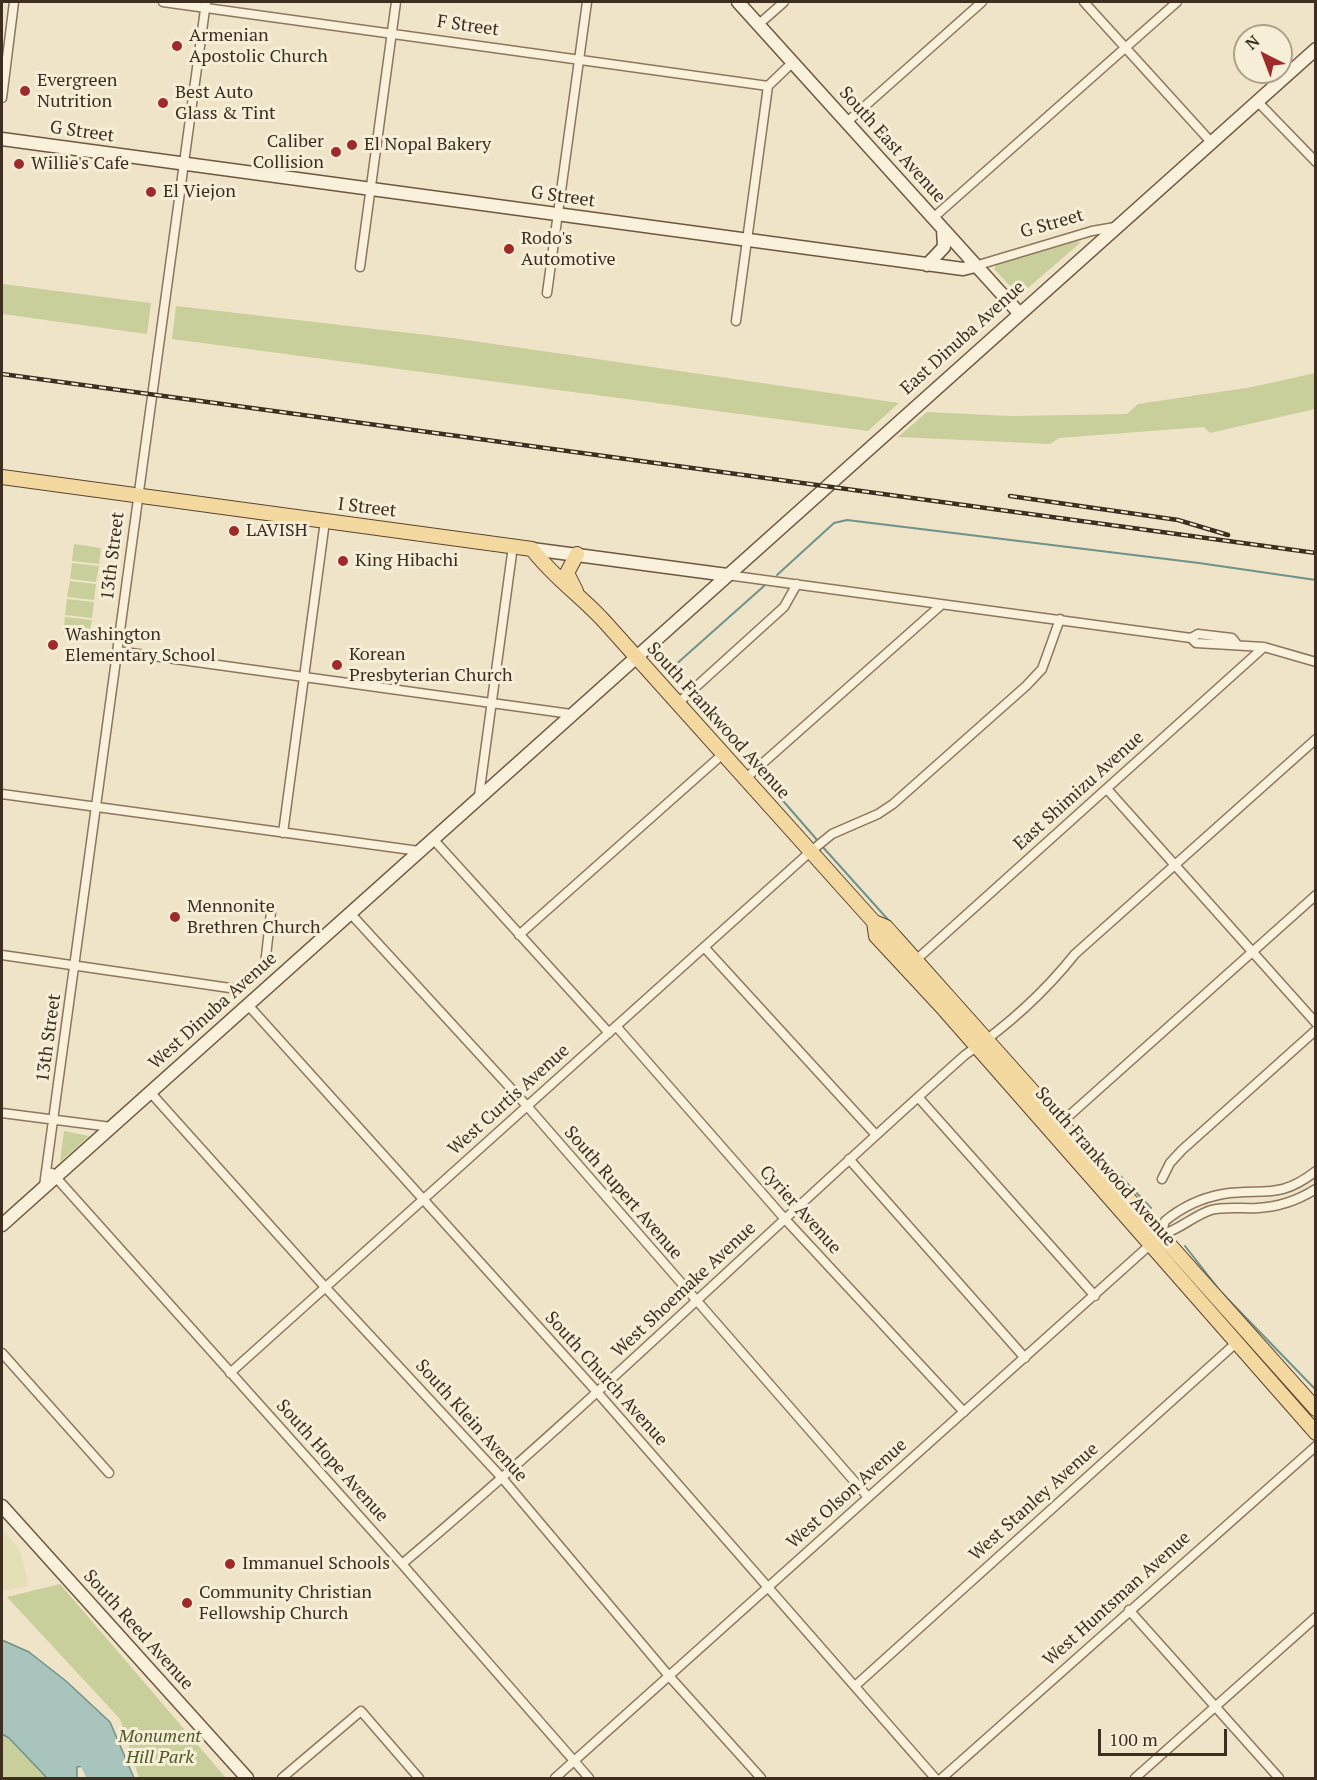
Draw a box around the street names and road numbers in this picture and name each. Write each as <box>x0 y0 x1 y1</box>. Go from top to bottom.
street label: F Street <box>436 11 500 41</box>
street label: South East Avenue <box>834 82 950 208</box>
street label: G Street <box>48 117 116 147</box>
street label: G Street <box>529 182 597 212</box>
street label: G Street <box>1018 205 1086 243</box>
street label: East Dinuba Avenue <box>896 277 1030 399</box>
street label: I Street <box>337 494 397 522</box>
street label: 13th Street <box>97 511 129 601</box>
street label: South Frankwood Avenue <box>642 638 794 804</box>
street label: East Shimizu Avenue <box>1010 727 1148 855</box>
street label: West Dinuba Avenue <box>144 948 282 1074</box>
street label: 13th Street <box>32 993 66 1083</box>
street label: West Curtis Avenue <box>444 1040 574 1160</box>
street label: South Frankwood Avenue <box>1030 1083 1180 1251</box>
street label: South Rupert Avenue <box>559 1122 687 1264</box>
street label: Cyrier Avenue <box>755 1161 845 1259</box>
street label: West Shoemake Avenue <box>608 1218 760 1362</box>
street label: South Church Avenue <box>540 1307 672 1451</box>
street label: South Klein Avenue <box>410 1355 532 1487</box>
street label: South Hope Avenue <box>271 1395 393 1527</box>
street label: West Olson Avenue <box>783 1434 911 1554</box>
street label: West Stanley Avenue <box>965 1438 1103 1566</box>
street label: West Huntsman Avenue <box>1039 1527 1195 1671</box>
street label: South Reed Avenue <box>78 1566 198 1694</box>

